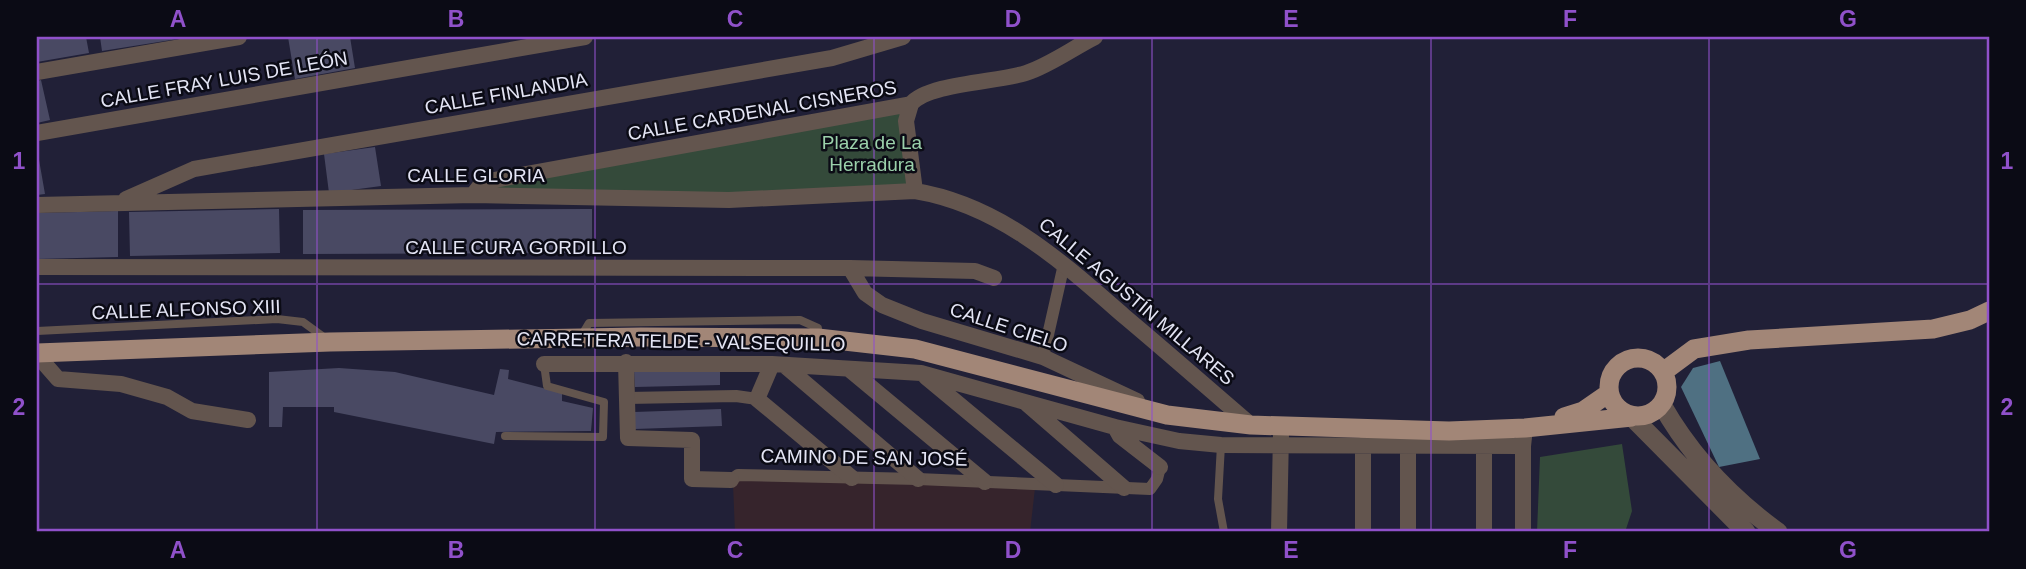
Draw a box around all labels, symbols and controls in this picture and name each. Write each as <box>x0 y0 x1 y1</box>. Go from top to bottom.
text: A <box>170 6 186 32</box>
text: B <box>448 6 464 32</box>
text: C <box>727 6 743 32</box>
text: D <box>1005 6 1021 32</box>
text: E <box>1283 6 1299 32</box>
text: F <box>1563 6 1577 32</box>
text: G <box>1839 6 1857 32</box>
street label: CALLE FRAY LUIS DE LEÓN <box>99 47 349 112</box>
street label: CALLE FINLANDIA <box>423 69 589 118</box>
street label: CALLE CARDENAL CISNEROS <box>626 76 898 145</box>
park label: Plaza de La Herradura <box>822 132 923 175</box>
text: 1 <box>13 148 26 174</box>
text: 1 <box>2001 148 2014 174</box>
street label: CALLE GLORIA <box>407 165 545 186</box>
street label: CALLE AGUSTÍN MILLARES <box>1035 214 1238 389</box>
street label: CALLE CURA GORDILLO <box>405 237 627 258</box>
street label: CALLE ALFONSO XIII <box>91 296 281 323</box>
street label: CALLE CIELO <box>947 299 1070 356</box>
street label: CARRETERA TELDE - VALSEQUILLO <box>516 328 846 355</box>
text: 2 <box>13 394 25 420</box>
text: 2 <box>2001 394 2013 420</box>
street label: CAMINO DE SAN JOSÉ <box>760 445 968 470</box>
text: A <box>170 537 186 563</box>
text: B <box>448 537 464 563</box>
text: C <box>727 537 743 563</box>
text: D <box>1005 537 1021 563</box>
text: E <box>1283 537 1299 563</box>
text: F <box>1563 537 1577 563</box>
text: G <box>1839 537 1857 563</box>

